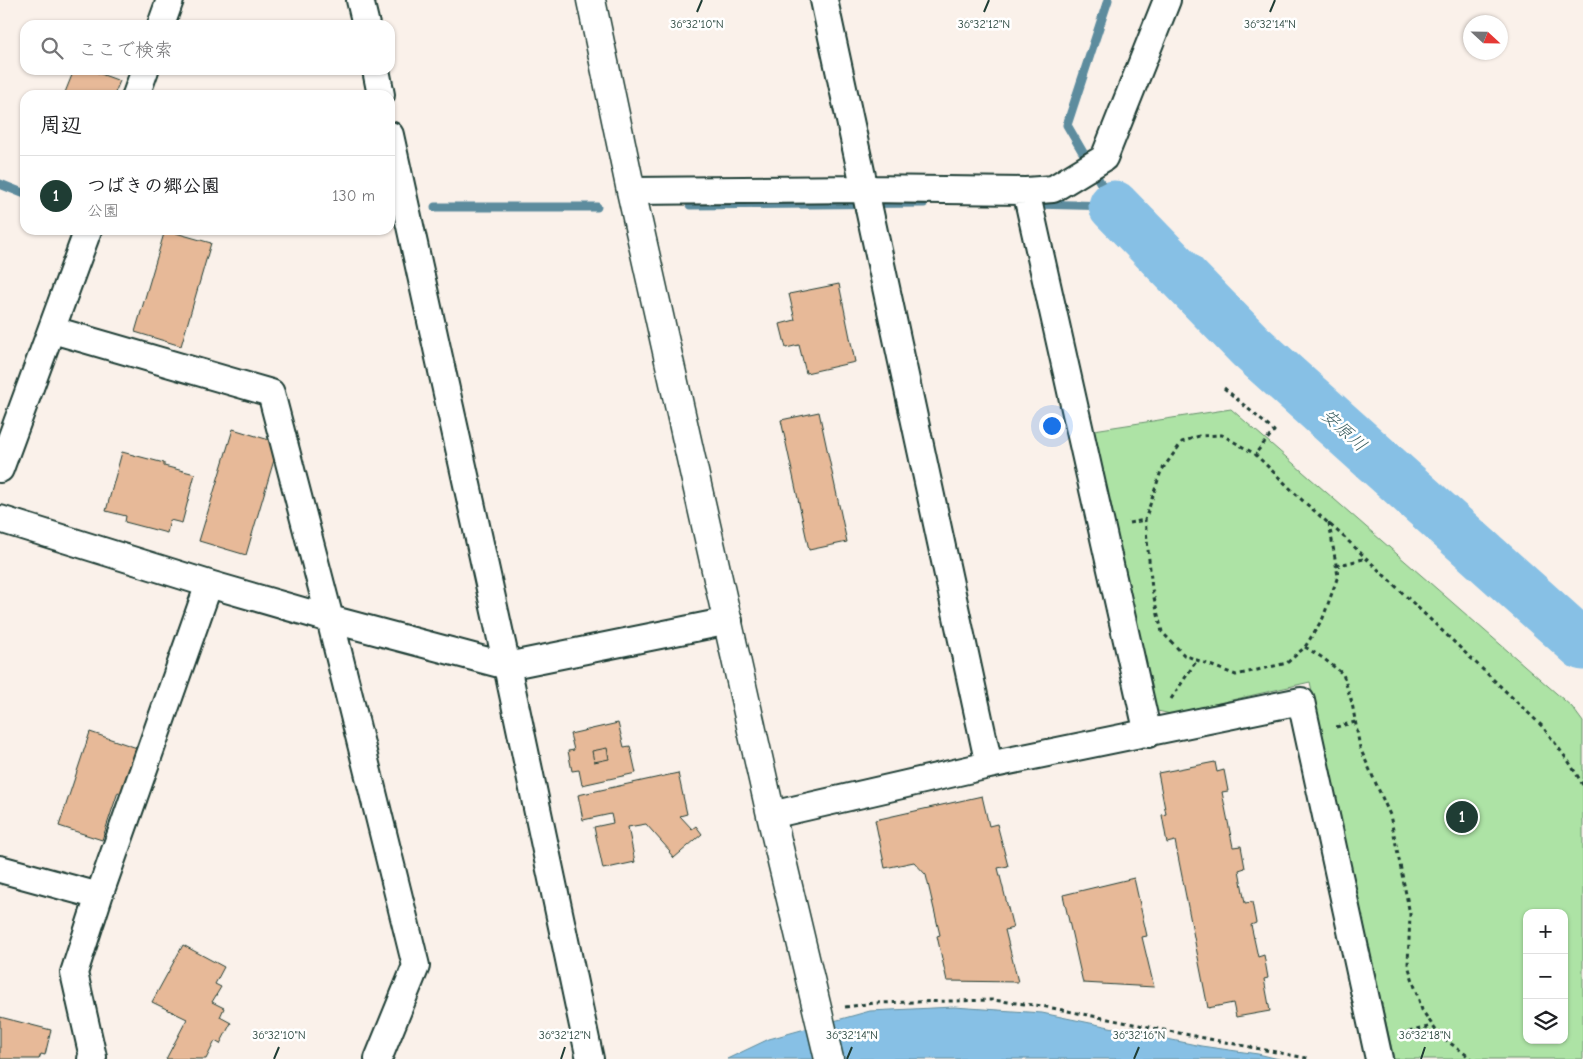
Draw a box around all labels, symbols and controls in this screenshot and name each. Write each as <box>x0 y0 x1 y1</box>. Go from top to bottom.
north arrow <box>1463 15 1508 60</box>
text: 36°32'10"N <box>670 17 724 31</box>
text: 36°32'12"N <box>958 17 1010 31</box>
text: 36°32'14"N <box>1244 17 1296 31</box>
search box <box>20 20 395 75</box>
icon: search <box>38 34 66 62</box>
text: ここで検索 <box>78 39 173 61</box>
text: 周辺 <box>40 113 82 137</box>
text: つばきの郷公園 <box>87 175 220 197</box>
text: 1 <box>53 187 59 205</box>
text: 130 m <box>332 187 375 205</box>
text: 公園 <box>87 202 119 220</box>
water label: 安原川 <box>1317 405 1371 456</box>
your location <box>1039 413 1065 439</box>
pin: 1 <box>1446 798 1478 836</box>
map controls <box>1523 909 1568 1044</box>
button: + <box>1523 909 1568 954</box>
button: − <box>1523 954 1568 999</box>
button: layers <box>1523 999 1568 1044</box>
text: 36°32'10"N <box>252 1028 306 1042</box>
text: 36°32'12"N <box>539 1028 591 1042</box>
text: 36°32'14"N <box>826 1028 878 1042</box>
text: 36°32'16"N <box>1113 1028 1165 1042</box>
text: 36°32'18"N <box>1399 1028 1451 1042</box>

